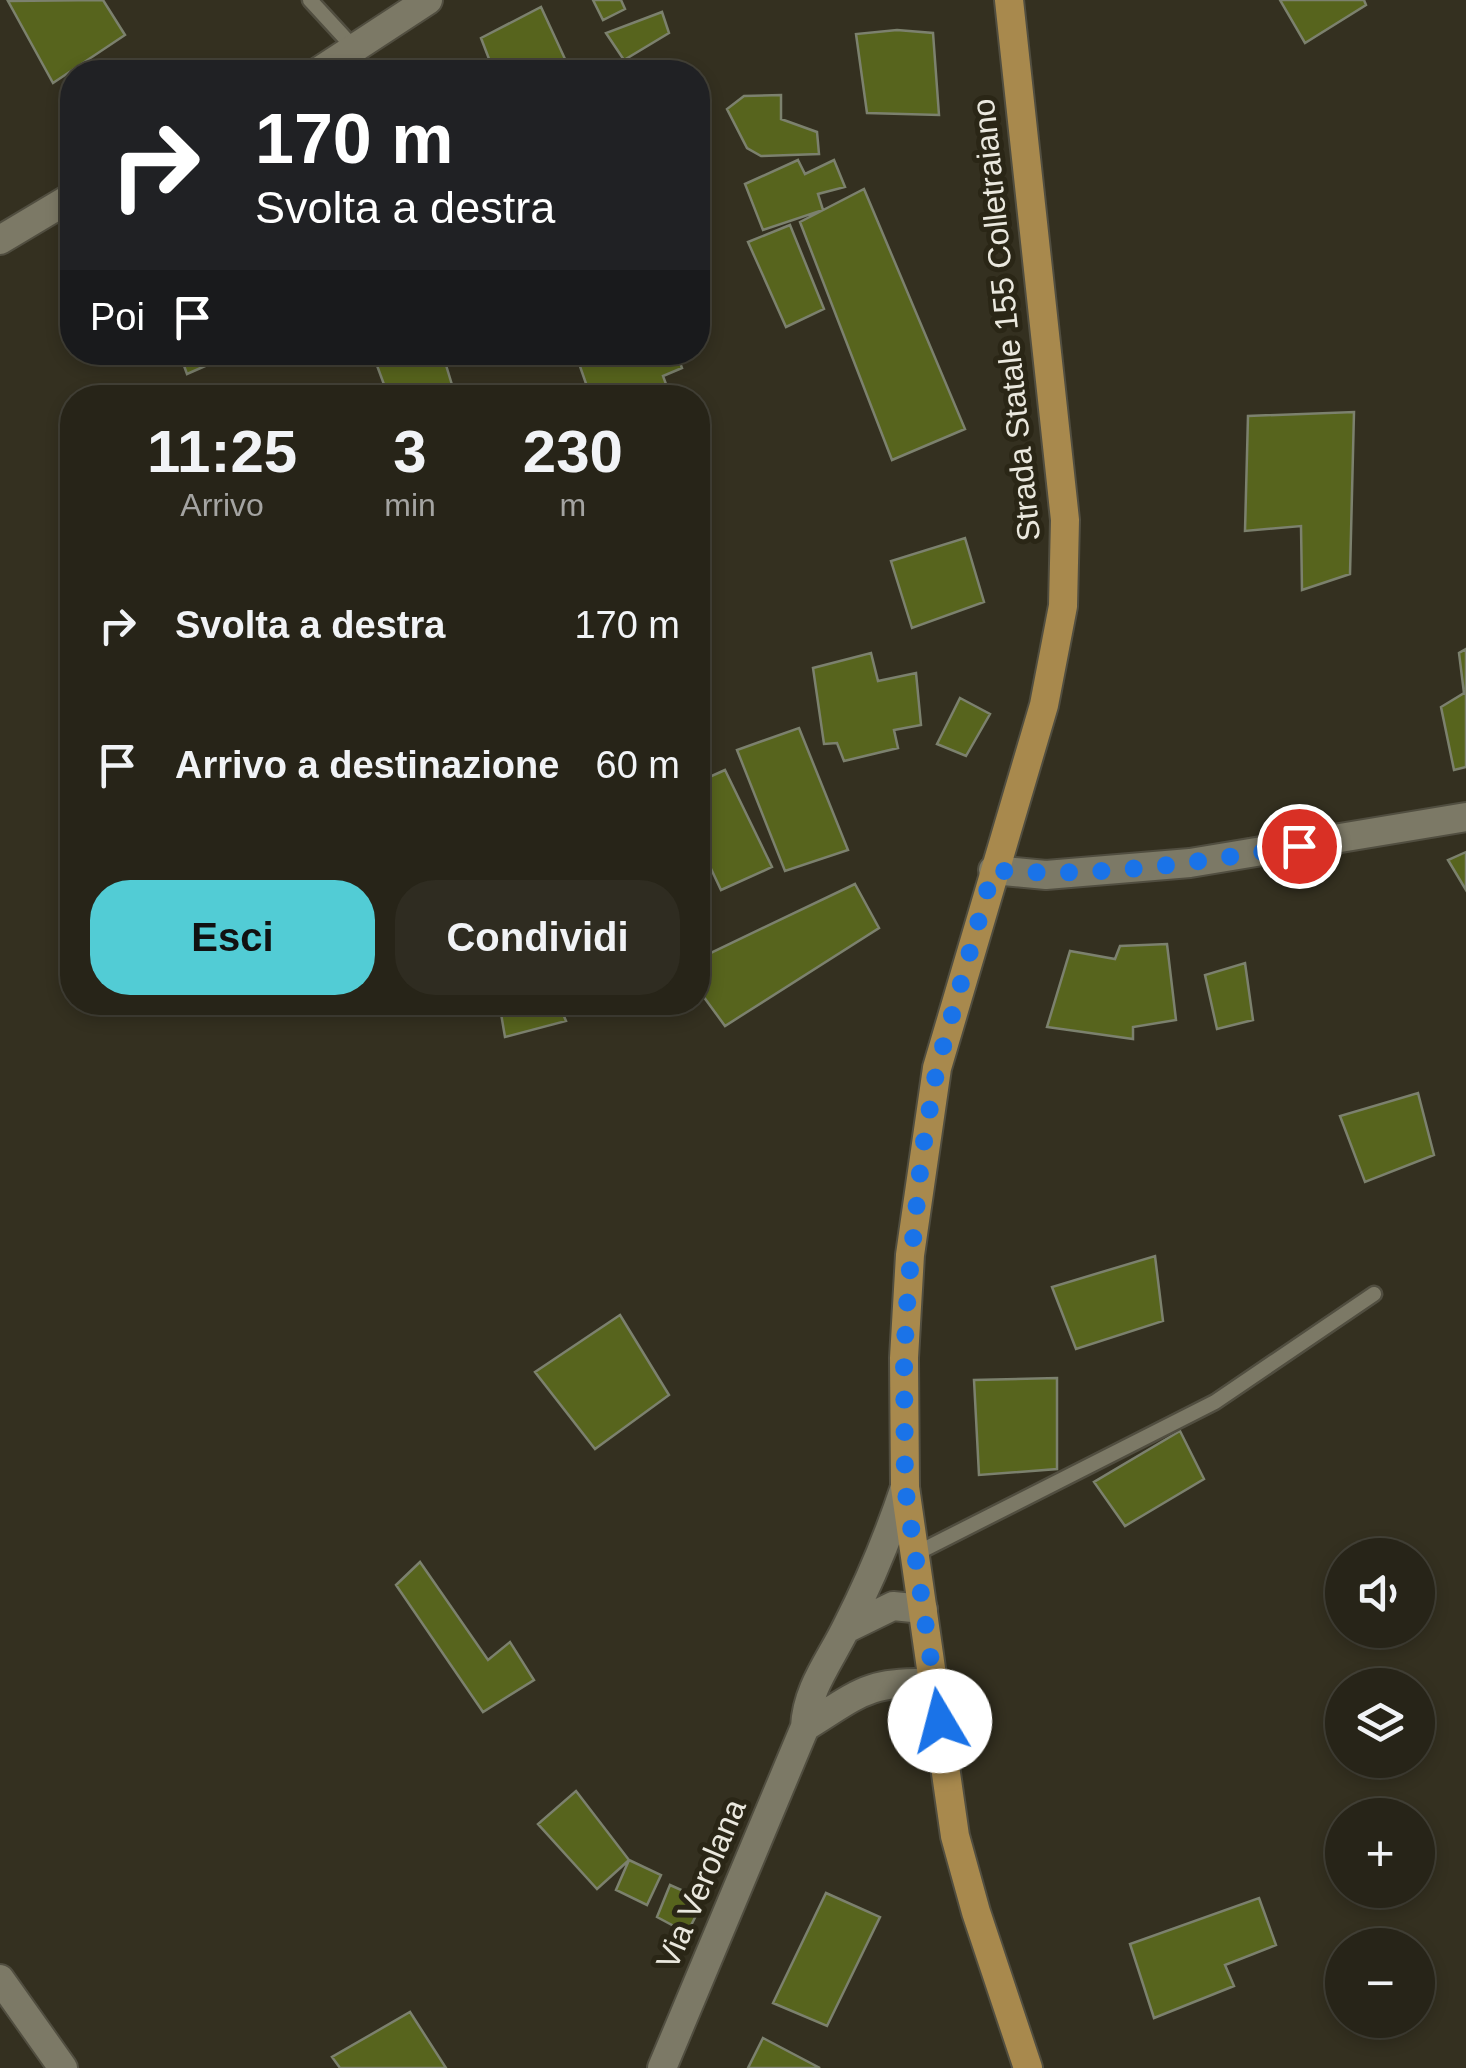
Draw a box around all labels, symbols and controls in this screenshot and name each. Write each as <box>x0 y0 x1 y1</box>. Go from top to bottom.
street label: Strada Statale 155 Colletraiano <box>965 97 1047 543</box>
icon: right <box>90 100 220 230</box>
text: 170 m <box>255 100 453 178</box>
text: Svolta a destra <box>255 182 555 233</box>
icon: arrive <box>165 290 220 345</box>
text: Poi <box>90 296 145 338</box>
text: 11:25 <box>147 418 297 485</box>
text: 3 <box>393 418 427 485</box>
text: 230 <box>523 418 623 485</box>
text: Arrivo <box>180 487 264 523</box>
text: min <box>384 487 436 523</box>
text: m <box>560 487 586 523</box>
icon: right <box>90 598 145 653</box>
text: Svolta a destra <box>175 604 445 646</box>
text: 170 m <box>574 604 680 646</box>
icon: arrive <box>90 738 145 793</box>
text: Arrivo a destinazione <box>175 744 559 786</box>
text: 60 m <box>596 744 680 786</box>
pin <box>1257 804 1342 889</box>
icon: arrive <box>1272 819 1327 874</box>
button: Esci <box>90 880 375 995</box>
button: Condividi <box>395 880 680 995</box>
map controls <box>1325 1538 1435 2038</box>
button: sound <box>1325 1538 1435 1648</box>
button: layers <box>1325 1668 1435 1778</box>
position arrow <box>888 1669 992 1773</box>
street label: Via Verolana <box>649 1794 753 1974</box>
button: + <box>1325 1798 1435 1908</box>
button: − <box>1325 1928 1435 2038</box>

